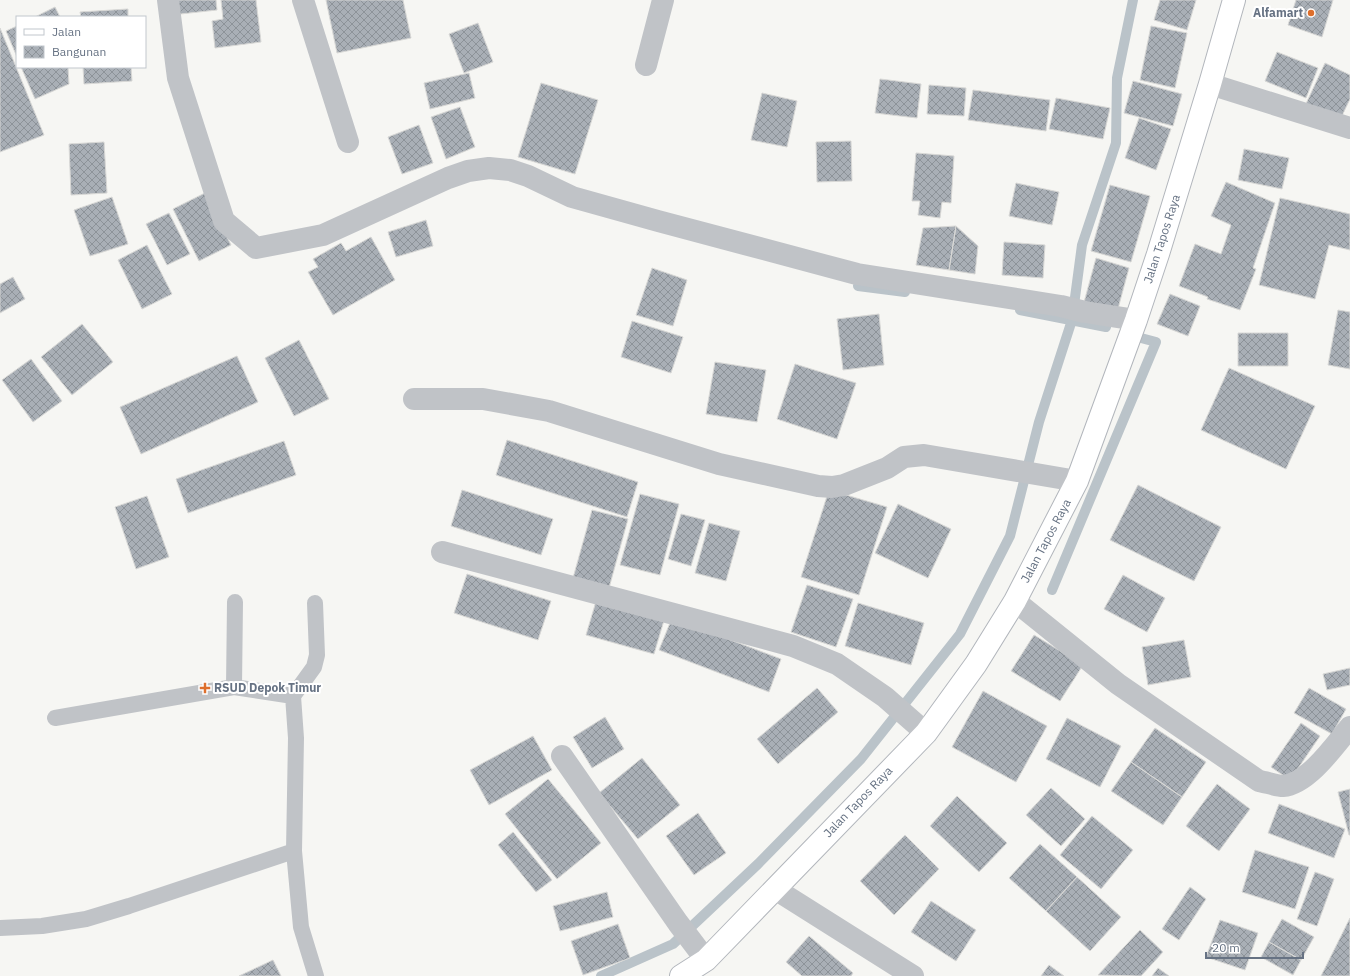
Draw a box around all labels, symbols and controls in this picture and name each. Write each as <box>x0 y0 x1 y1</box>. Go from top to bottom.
place label: Alfamart <box>1253 5 1303 20</box>
marker: Alfamart <box>1306 8 1316 18</box>
legend <box>16 16 146 68</box>
text: Jalan <box>52 24 81 39</box>
text: Bangunan <box>52 44 106 59</box>
street label: Jalan Tapos Raya <box>1140 192 1183 285</box>
street label: Jalan Tapos Raya <box>1017 496 1074 585</box>
place label: RSUD Depok Timur <box>214 680 321 695</box>
marker: RSUD Depok Timur <box>199 682 211 694</box>
street label: Jalan Tapos Raya <box>820 763 896 840</box>
scale bar <box>1206 934 1303 960</box>
text: 20 m <box>1212 940 1240 955</box>

